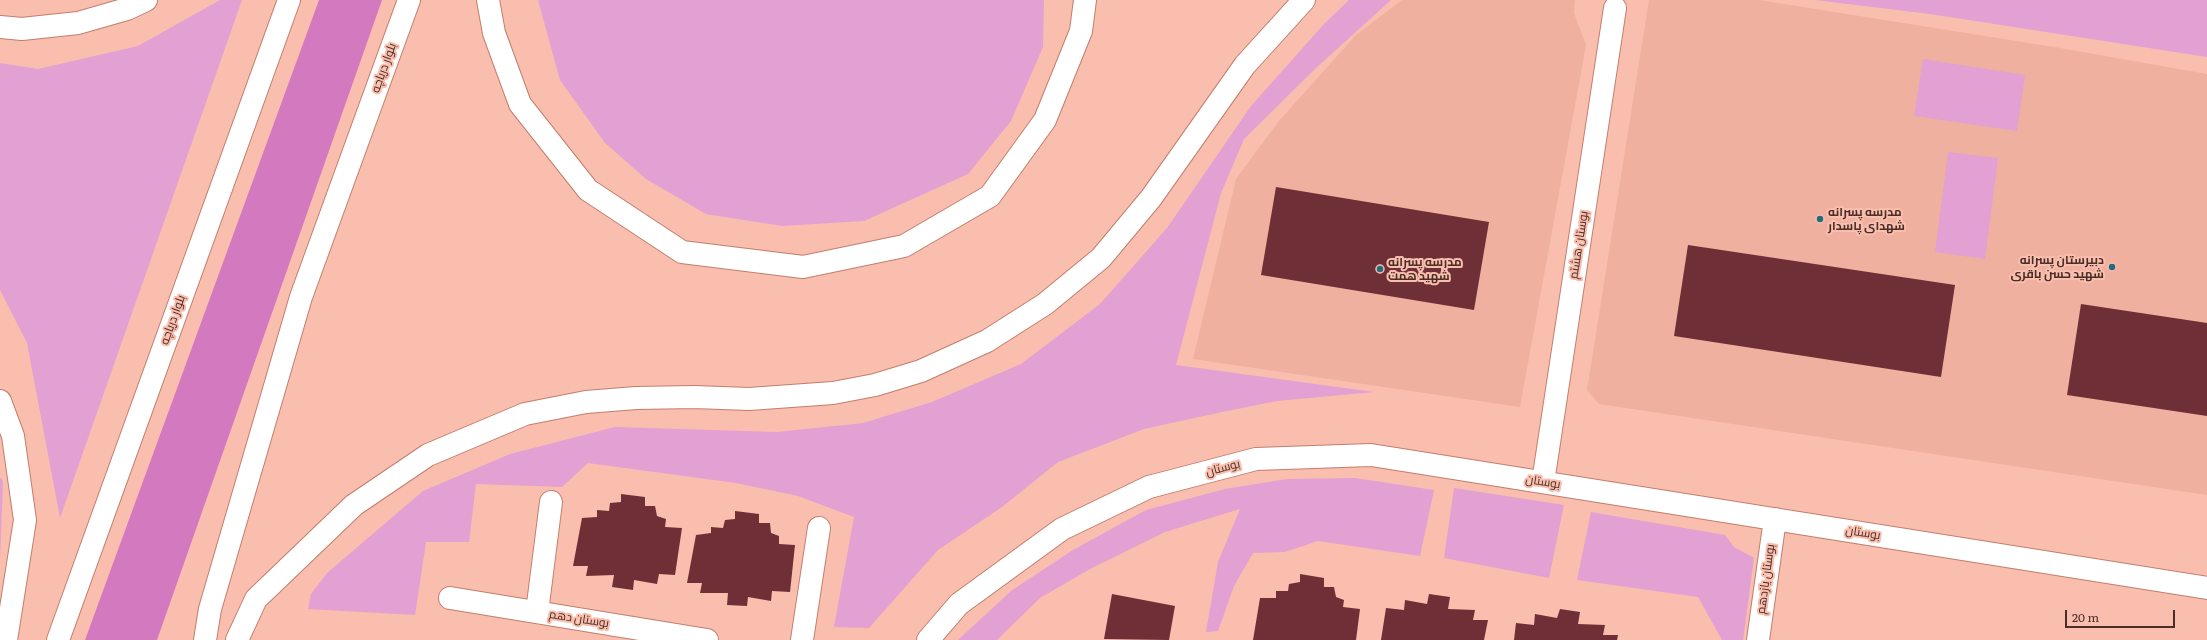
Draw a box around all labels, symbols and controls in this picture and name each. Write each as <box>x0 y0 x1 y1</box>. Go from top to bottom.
street label: بلوار دریاچه <box>368 41 400 95</box>
place label: مدرسه پسرانه شهدای پاسدار <box>1828 205 1905 233</box>
street label: بوستان هشتم <box>1567 210 1591 280</box>
marker: مدرسه پسرانه شهدای پاسدار <box>1815 214 1825 224</box>
place label: دبیرستان پسرانه شهید حسن باقری <box>2010 253 2104 281</box>
place label: مدرسه پسرانه شهید همت <box>1388 255 1462 283</box>
marker: دبیرستان پسرانه شهید حسن باقری <box>2107 262 2117 272</box>
marker: مدرسه پسرانه شهید همت <box>1375 264 1385 274</box>
street label: بلوار دریاچه <box>157 293 189 347</box>
street label: بوستان <box>1204 456 1242 480</box>
street label: بوستان <box>1525 472 1561 492</box>
street label: بوستان <box>1845 523 1881 543</box>
street label: بوستان یازدهم <box>1754 543 1778 615</box>
scale bar <box>2067 602 2177 628</box>
street label: بوستان دهم <box>548 607 610 631</box>
text: 20 m <box>2072 608 2099 626</box>

